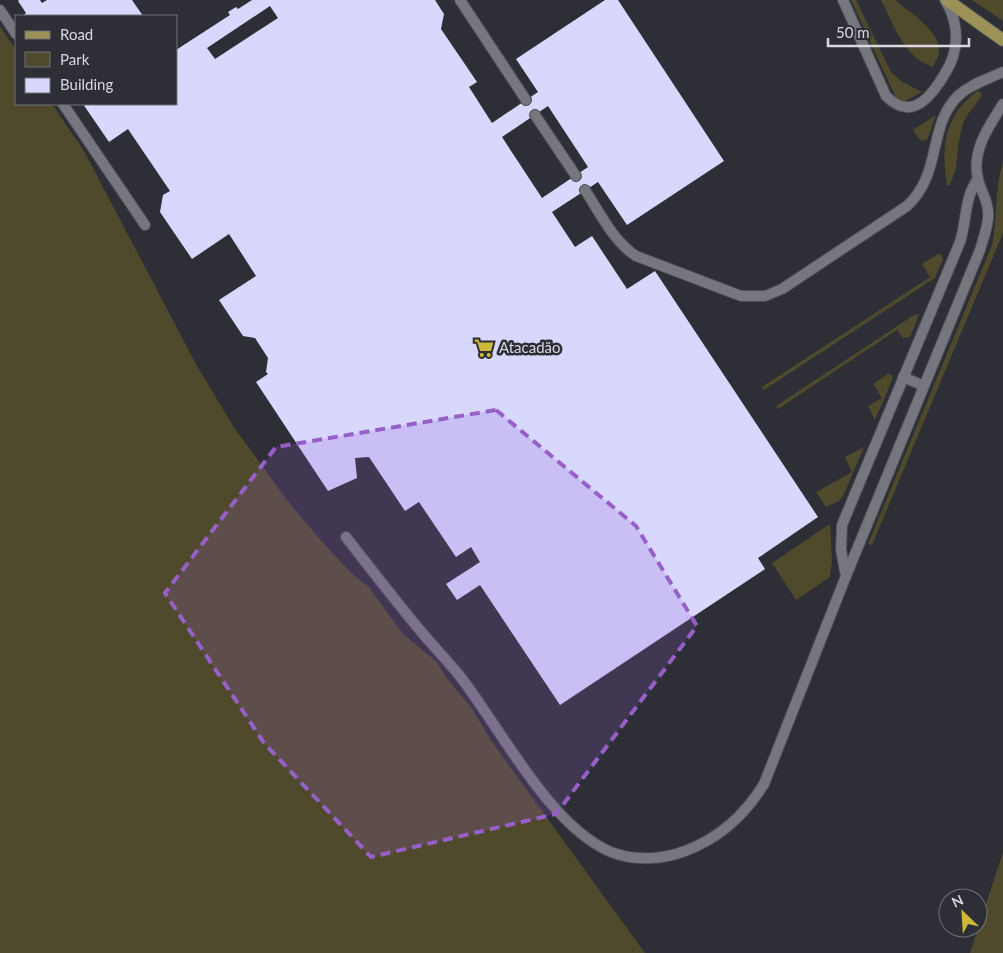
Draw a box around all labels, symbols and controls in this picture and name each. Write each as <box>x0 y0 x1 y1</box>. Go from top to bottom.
legend <box>15 15 178 105</box>
scale bar <box>828 15 969 47</box>
text: 50 m <box>836 23 870 41</box>
text: Road <box>60 25 93 43</box>
text: Park <box>60 50 90 68</box>
text: Building <box>60 75 113 93</box>
supermarket icon: Atacadão <box>473 337 495 359</box>
place label: Atacadão <box>499 338 561 356</box>
north arrow <box>938 888 988 938</box>
text: N <box>949 891 966 911</box>

